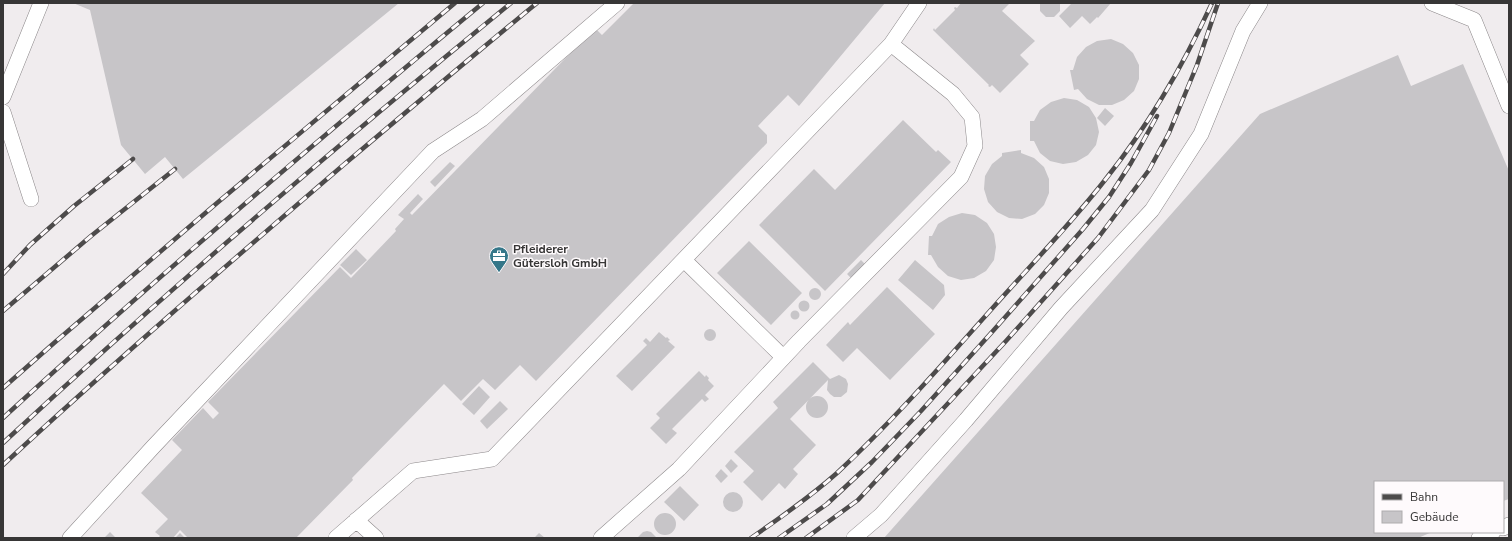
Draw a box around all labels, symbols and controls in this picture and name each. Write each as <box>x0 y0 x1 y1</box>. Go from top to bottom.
place label: Pfleiderer Gütersloh GmbH <box>513 241 607 271</box>
office icon: Pfleiderer Gütersloh GmbH <box>488 245 510 273</box>
legend <box>1374 481 1504 533</box>
text: Bahn <box>1410 489 1438 505</box>
text: Gebäude <box>1410 509 1459 525</box>

